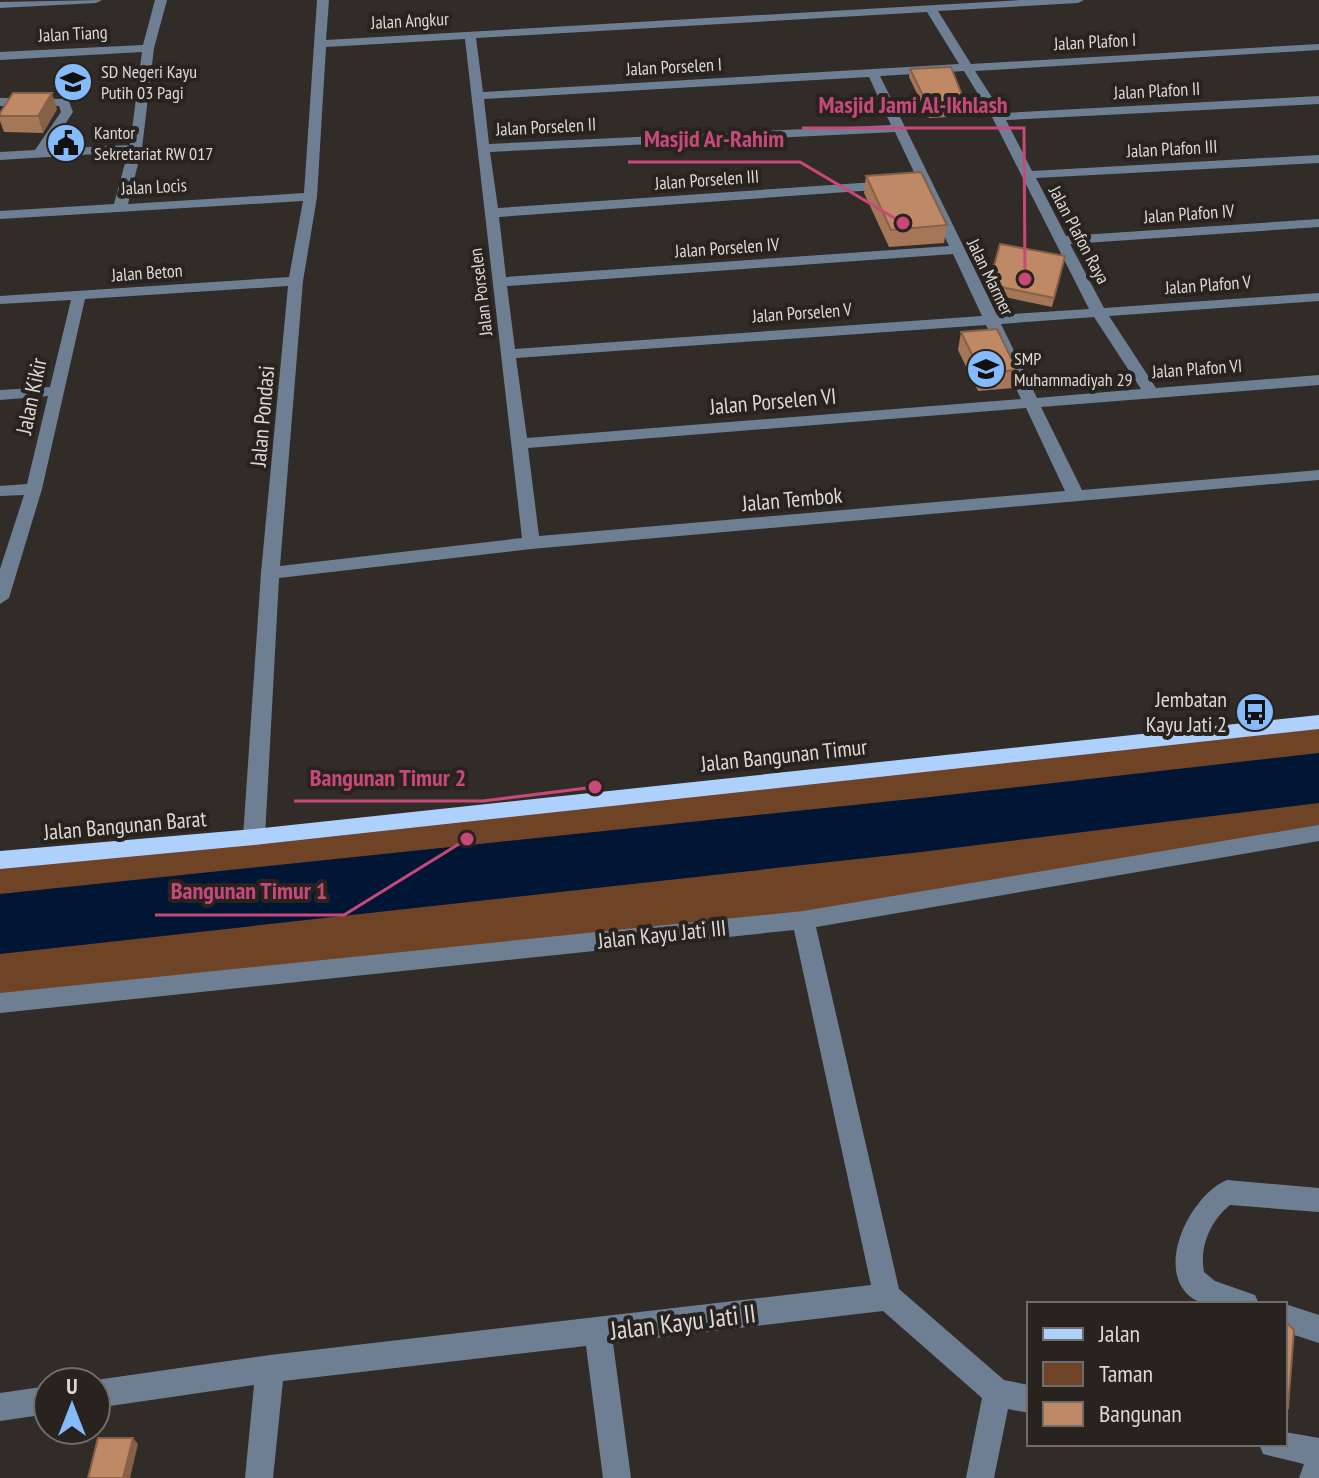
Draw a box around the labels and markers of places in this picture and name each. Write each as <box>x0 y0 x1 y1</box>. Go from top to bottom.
place label: SD Negeri Kayu Putih 03 Pagi <box>101 60 197 104</box>
school or university icon: SD Negeri Kayu Putih 03 Pagi <box>52 61 94 103</box>
callout: Masjid Jami Al-Ikhlash <box>802 80 1024 128</box>
callout: Masjid Ar-Rahim <box>628 114 800 162</box>
place label: Kantor Sekretariat RW 017 <box>94 121 213 165</box>
public building icon: Kantor Sekretariat RW 017 <box>45 122 87 164</box>
place label: SMP Muhammadiyah 29 <box>1014 347 1133 391</box>
school or university icon: SMP Muhammadiyah 29 <box>965 348 1007 390</box>
place label: Jembatan Kayu Jati 2 <box>1146 685 1227 738</box>
bus stop icon: Jembatan Kayu Jati 2 <box>1234 691 1276 733</box>
callout: Bangunan Timur 2 <box>294 753 483 801</box>
callout: Bangunan Timur 1 <box>155 867 344 915</box>

